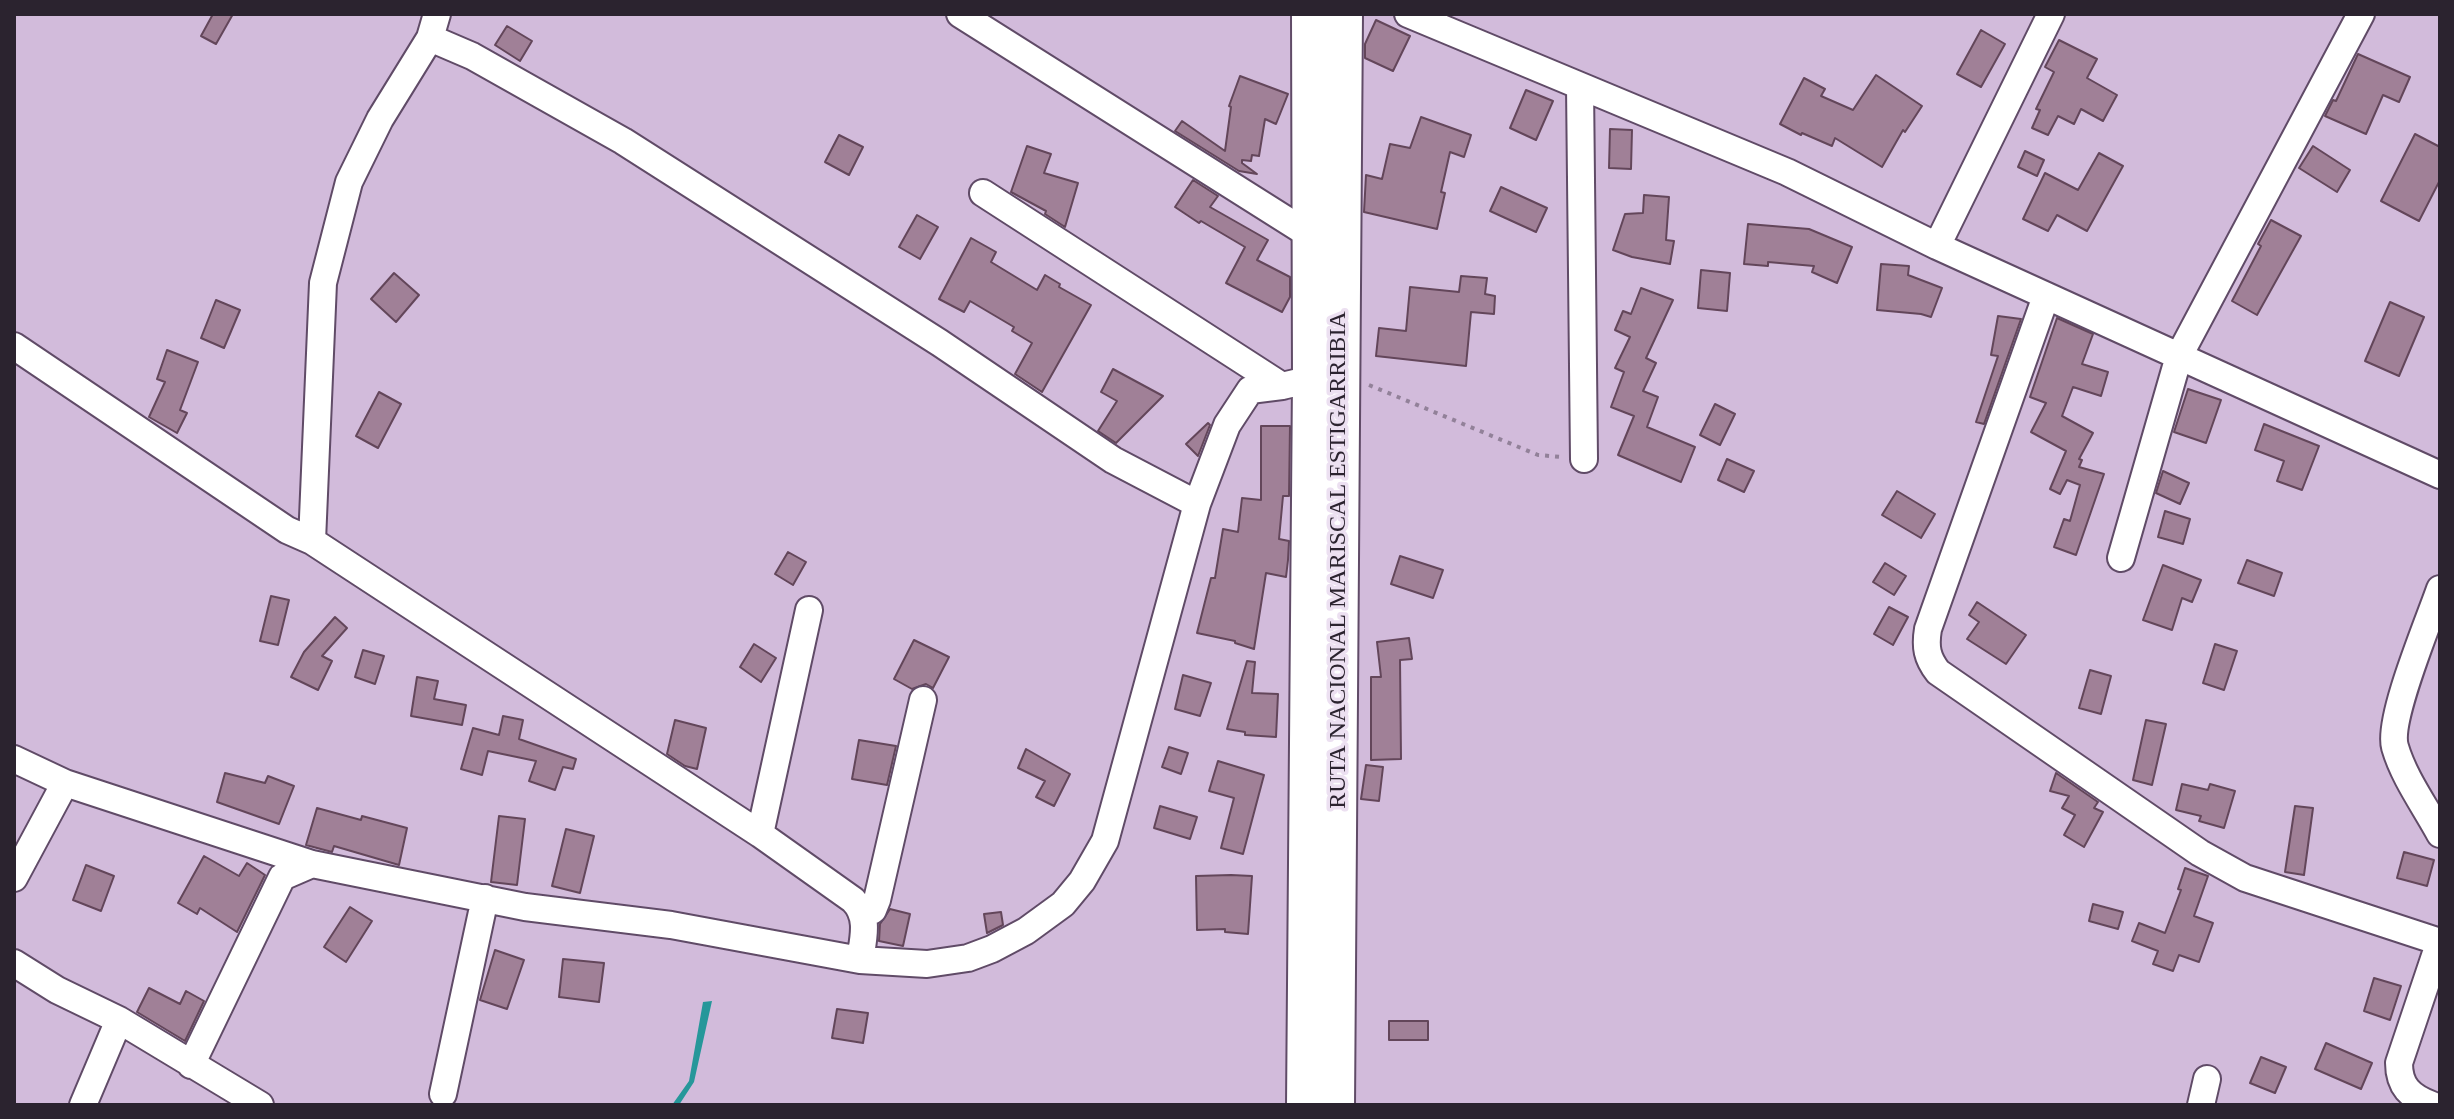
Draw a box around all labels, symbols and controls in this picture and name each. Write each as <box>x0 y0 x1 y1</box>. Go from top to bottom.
street label: RUTA NACIONAL MARISCAL ESTIGARRIBIA <box>1325 311 1353 809</box>

